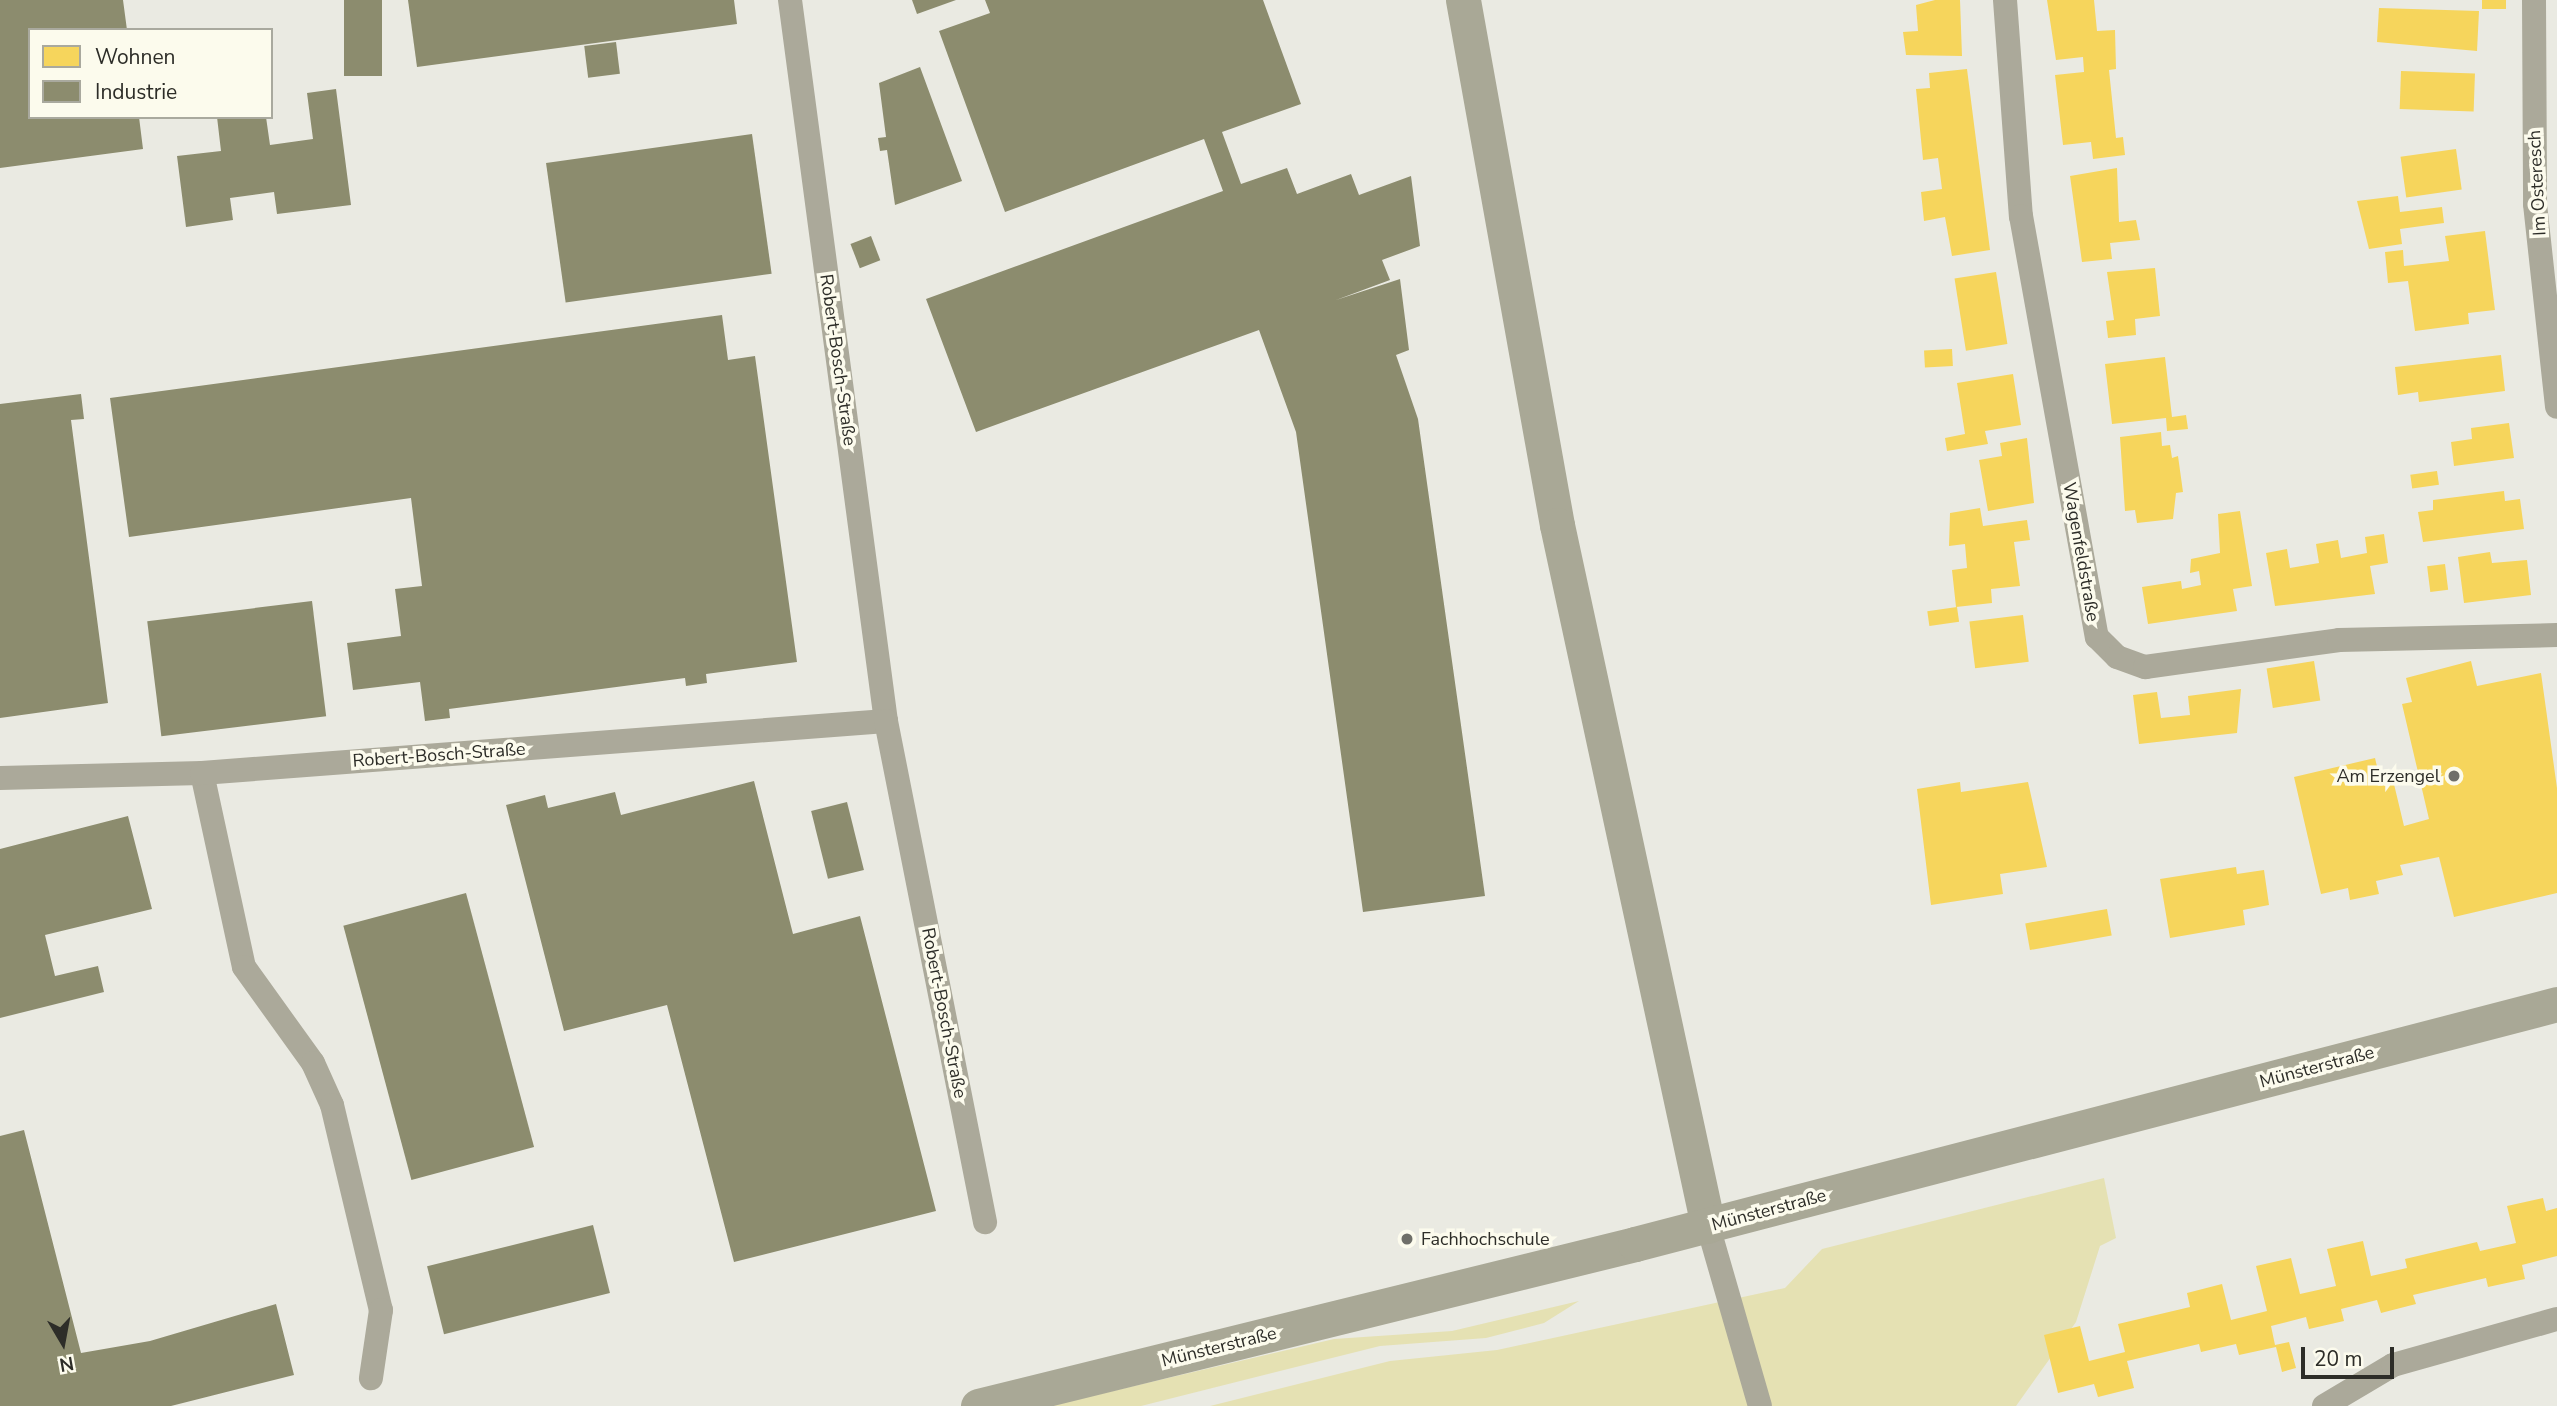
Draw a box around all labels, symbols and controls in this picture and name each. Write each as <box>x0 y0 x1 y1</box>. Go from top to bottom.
legend <box>28 28 273 119</box>
text: Wohnen <box>95 43 176 71</box>
text: Industrie <box>95 78 177 106</box>
street label: Im Osteresch <box>2523 130 2551 236</box>
street label: Robert-Bosch-Straße <box>815 273 861 447</box>
street label: Wagenfeldstraße <box>2058 481 2104 623</box>
street label: Robert-Bosch-Straße <box>352 738 526 772</box>
place label: Am Erzengel <box>2336 765 2440 787</box>
marker: Am Erzengel <box>2446 768 2462 784</box>
street label: Robert-Bosch-Straße <box>917 926 971 1100</box>
street label: Münsterstraße <box>2257 1041 2377 1093</box>
street label: Münsterstraße <box>1709 1184 1829 1236</box>
place label: Fachhochschule <box>1421 1228 1550 1250</box>
marker: Fachhochschule <box>1399 1231 1415 1247</box>
north arrow <box>28 1308 98 1378</box>
street label: Münsterstraße <box>1159 1322 1279 1372</box>
scale bar <box>2305 1332 2398 1376</box>
text: 20 m <box>2314 1345 2363 1373</box>
text: N <box>57 1350 76 1378</box>

